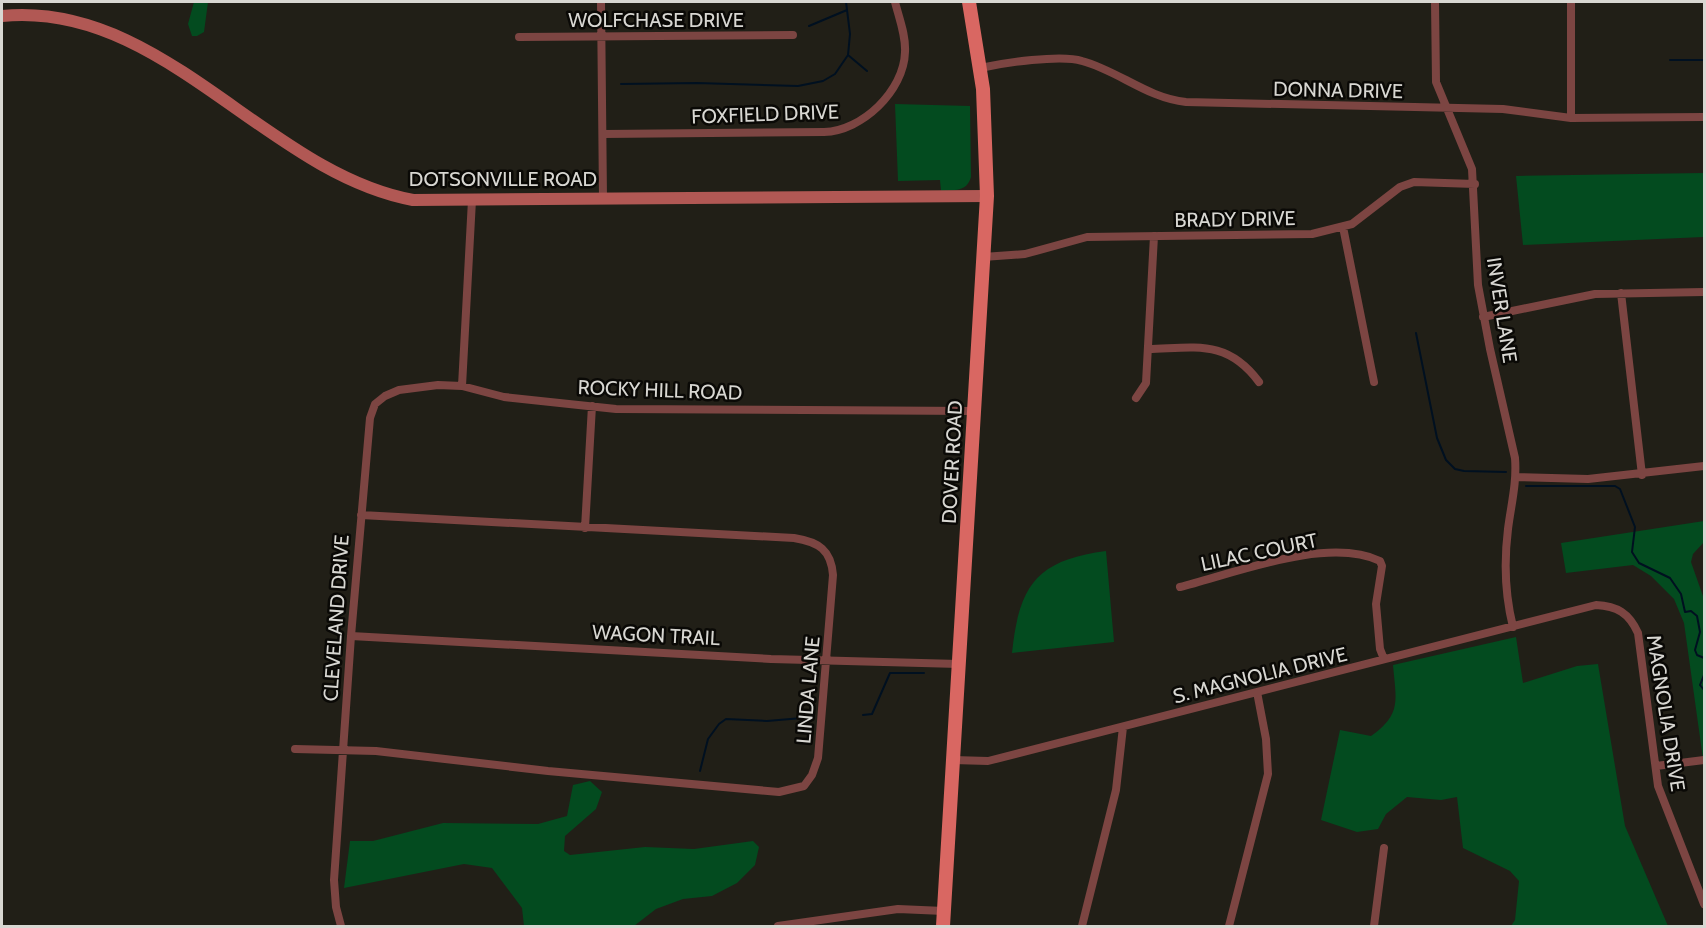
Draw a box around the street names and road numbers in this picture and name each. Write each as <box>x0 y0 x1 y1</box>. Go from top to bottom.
street label: WOLFCHASE DRIVE <box>568 8 744 32</box>
street label: DONNA DRIVE <box>1273 77 1403 103</box>
street label: FOXFIELD DRIVE <box>691 99 839 129</box>
street label: DOTSONVILLE ROAD <box>409 167 597 191</box>
street label: BRADY DRIVE <box>1174 206 1296 232</box>
street label: INVER LANE <box>1482 256 1522 364</box>
street label: ROCKY HILL ROAD <box>577 375 743 405</box>
street label: DOVER ROAD <box>937 400 967 524</box>
street label: LILAC COURT <box>1199 528 1320 576</box>
street label: CLEVELAND DRIVE <box>318 534 354 702</box>
street label: WAGON TRAIL <box>592 620 720 650</box>
street label: MAGNOLIA DRIVE <box>1642 633 1690 793</box>
street label: LINDA LANE <box>791 635 825 745</box>
street label: S. MAGNOLIA DRIVE <box>1170 642 1350 708</box>

